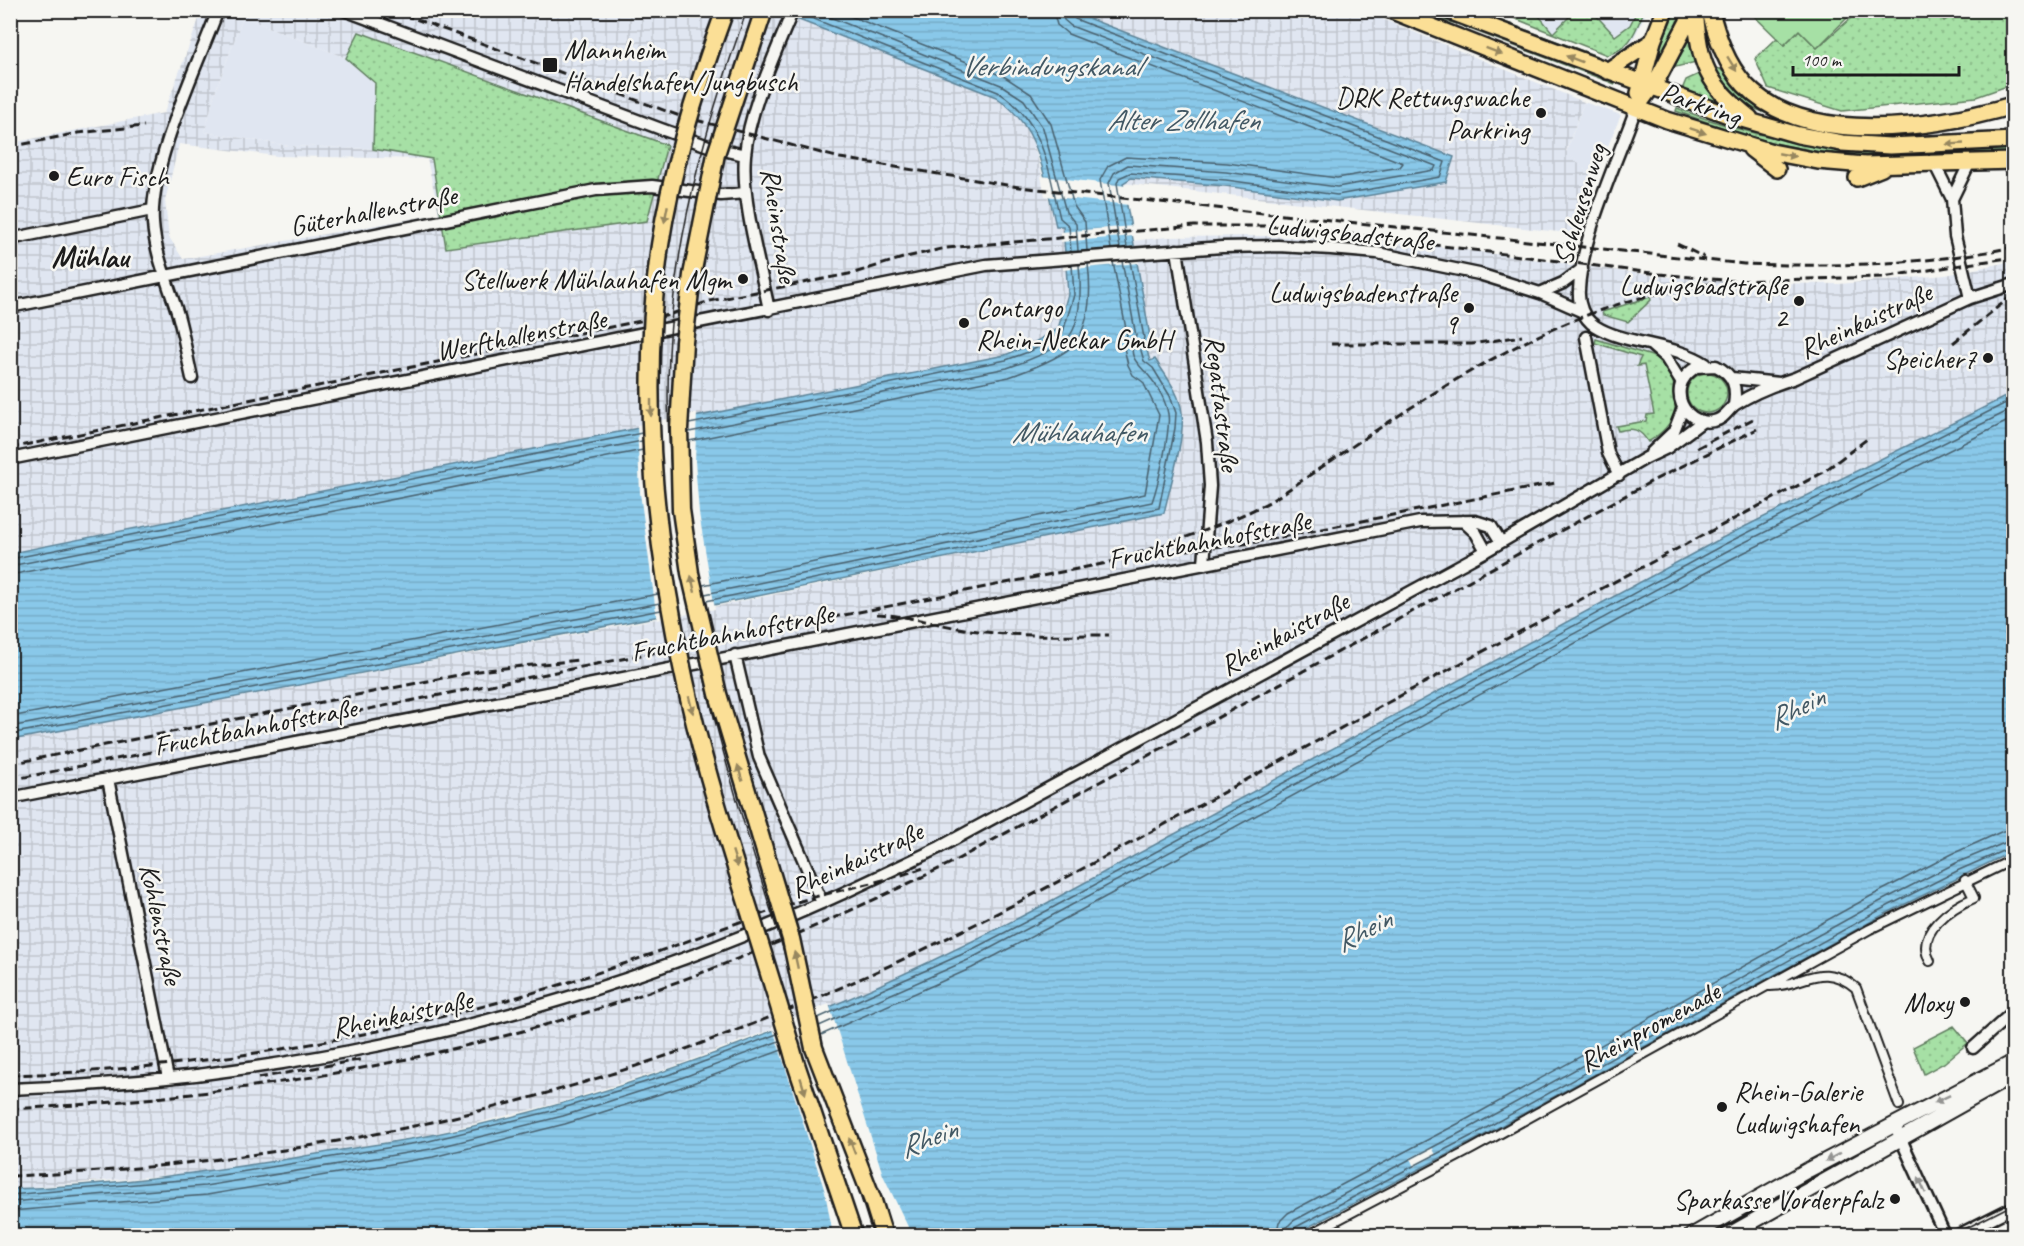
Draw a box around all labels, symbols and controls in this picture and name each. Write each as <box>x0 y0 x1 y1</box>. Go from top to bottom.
place label: Mannheim Handelshafen/Jungbusch <box>564 32 798 99</box>
scale bar <box>1793 39 1960 77</box>
water label: Verbindungskanal <box>961 47 1149 85</box>
one-way arrow <box>1485 47 1503 56</box>
text: 100 m <box>1802 49 1843 71</box>
one-way arrow <box>1565 54 1583 63</box>
marker: Mannheim Handelshafen/Jungbusch <box>541 56 559 74</box>
one-way arrow <box>1726 56 1737 73</box>
street label: Parkring <box>1656 74 1747 134</box>
place label: DRK Rettungswache Parkring <box>1336 80 1531 147</box>
water label: Alter Zollhafen <box>1107 101 1262 139</box>
marker: DRK Rettungswache Parkring <box>1534 106 1548 120</box>
one-way arrow <box>1689 127 1707 136</box>
street label: Schleusenweg <box>1545 138 1615 269</box>
one-way arrow <box>1946 139 1965 149</box>
one-way arrow <box>1778 151 1797 160</box>
place label: Euro Fisch <box>66 159 171 194</box>
street label: Rheinstraße <box>753 165 806 287</box>
marker: Euro Fisch <box>47 169 61 183</box>
street label: Güterhallenstraße <box>287 177 461 244</box>
one-way arrow <box>661 205 670 224</box>
street label: Ludwigsbadstraße <box>1265 206 1437 259</box>
district label: Mühlau <box>52 238 131 276</box>
place label: Stellwerk Mühlauhafen Mgm <box>461 262 733 297</box>
place label: Ludwigsbadstraße 2 <box>1620 268 1789 335</box>
marker: Stellwerk Mühlauhafen Mgm <box>736 272 750 286</box>
street label: Rheinkaistraße <box>1793 274 1939 366</box>
place label: Ludwigsbadenstraße 9 <box>1269 275 1459 342</box>
place label: Contargo Rhein-Neckar GmbH <box>976 290 1176 357</box>
marker: Ludwigsbadstraße 2 <box>1792 294 1806 308</box>
street label: Werfthallenstraße <box>433 301 611 368</box>
marker: Ludwigsbadenstraße 9 <box>1462 301 1476 315</box>
marker: Contargo Rhein-Neckar GmbH <box>957 316 971 330</box>
street label: Regattastraße <box>1197 333 1248 475</box>
place label: Speicher7 <box>1883 341 1977 376</box>
marker: Speicher7 <box>1981 351 1995 365</box>
one-way arrow <box>646 398 656 417</box>
water label: Mühlauhafen <box>1012 413 1148 451</box>
street label: Fruchtbahnhofstraße <box>1105 502 1315 576</box>
one-way arrow <box>687 575 697 593</box>
street label: Rheinkaistraße <box>1214 583 1357 683</box>
street label: Fruchtbahnhofstraße <box>628 595 838 669</box>
water label: Rhein <box>1761 677 1833 738</box>
street label: Fruchtbahnhofstraße <box>151 689 361 763</box>
one-way arrow <box>686 695 696 714</box>
one-way arrow <box>735 764 744 782</box>
street label: Rheinkaistraße <box>784 813 930 905</box>
one-way arrow <box>731 850 740 868</box>
street label: Kohlenstraße <box>132 861 192 989</box>
water label: Rhein <box>1328 899 1400 960</box>
one-way arrow <box>790 951 800 969</box>
street label: Rheinpromenade <box>1573 972 1727 1079</box>
street label: Rheinkaistraße <box>329 981 477 1045</box>
place label: Moxy <box>1904 985 1955 1020</box>
marker: Moxy <box>1958 995 1972 1009</box>
place label: Rhein-Galerie Ludwigshafen <box>1734 1074 1864 1141</box>
one-way arrow <box>799 1077 808 1095</box>
one-way arrow <box>1933 1094 1950 1103</box>
marker: Rhein-Galerie Ludwigshafen <box>1715 1100 1729 1114</box>
water label: Rhein <box>894 1109 965 1166</box>
one-way arrow <box>847 1137 856 1155</box>
one-way arrow <box>1824 1152 1841 1162</box>
one-way arrow <box>1916 1176 1926 1194</box>
place label: Sparkasse Vorderpfalz <box>1673 1182 1885 1217</box>
marker: Sparkasse Vorderpfalz <box>1888 1192 1902 1206</box>

